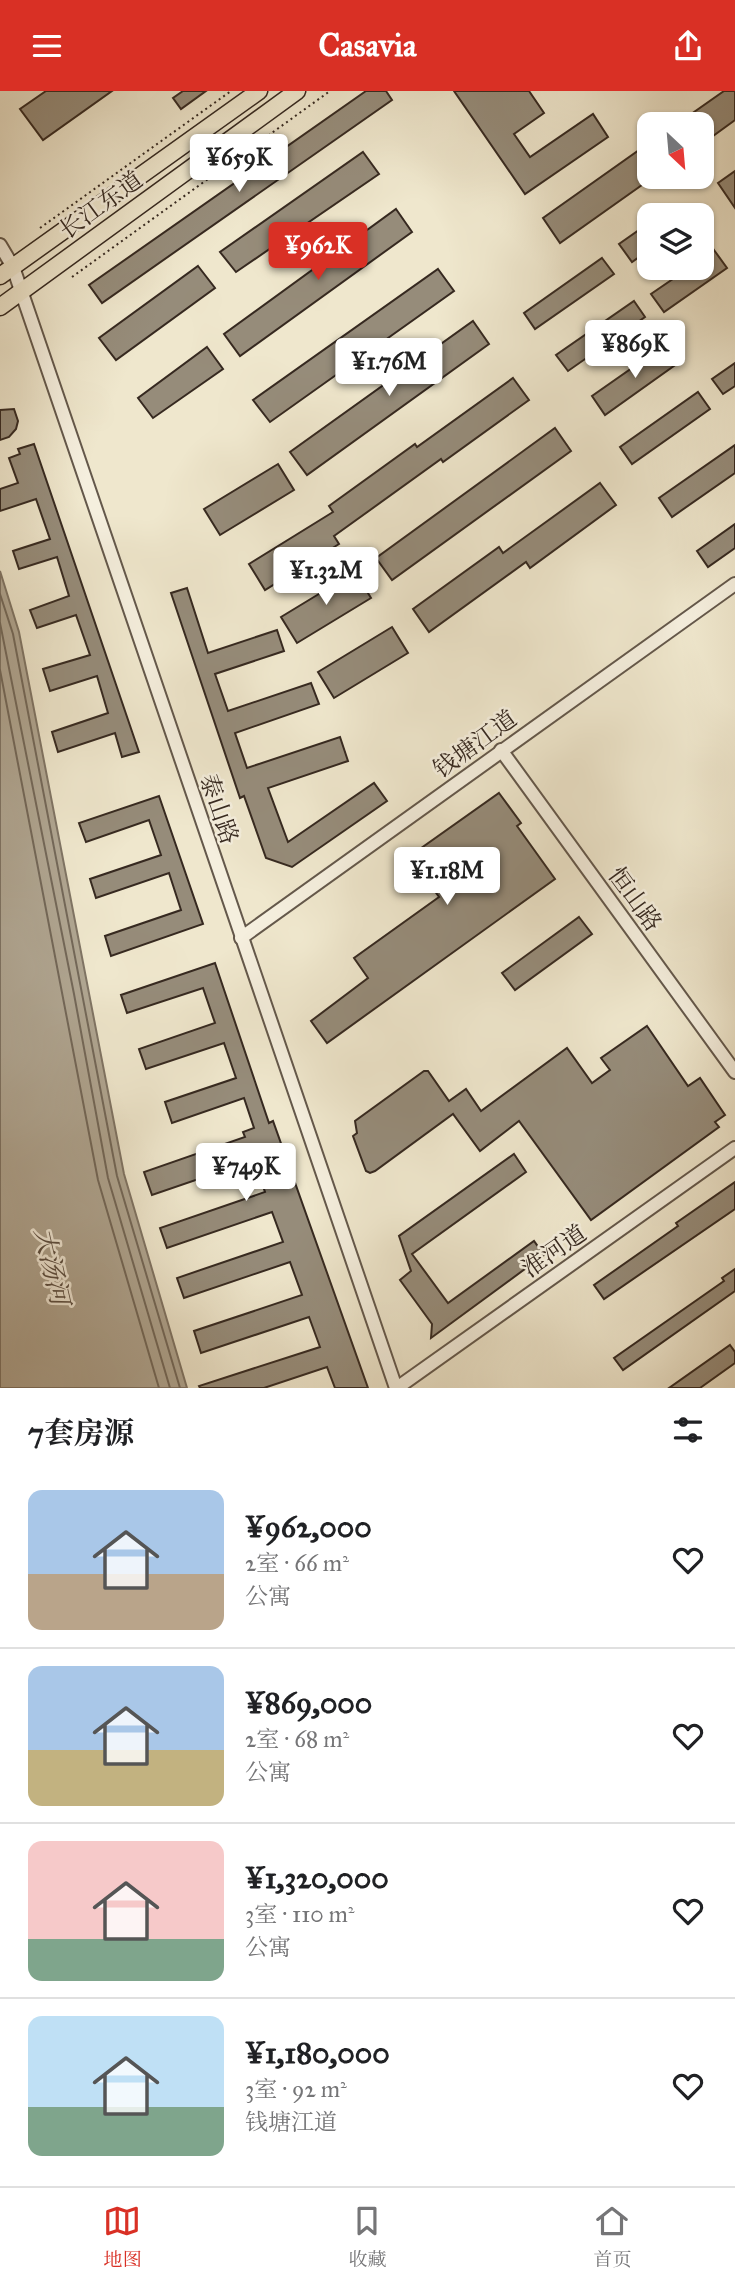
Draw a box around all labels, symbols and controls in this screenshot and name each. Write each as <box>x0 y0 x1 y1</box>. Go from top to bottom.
text: Casavia <box>318 26 417 65</box>
icon: menu <box>28 27 66 65</box>
icon: share <box>669 27 707 65</box>
north arrow <box>637 112 714 189</box>
map controls <box>637 112 714 280</box>
pin: ¥659K <box>190 134 288 194</box>
text: ¥659K <box>206 143 272 171</box>
street label: 长江东道 <box>53 165 149 245</box>
button: layers <box>637 203 714 280</box>
pin: ¥962K <box>269 223 367 282</box>
text: ¥962K <box>285 231 351 259</box>
pin: ¥869K <box>586 321 684 380</box>
text: ¥869K <box>601 329 669 357</box>
pin: ¥1.76M <box>332 338 446 398</box>
text: ¥1.76M <box>351 347 427 375</box>
pin: ¥1.32M <box>269 547 383 607</box>
text: ¥1.32M <box>289 556 363 584</box>
street label: 钱塘江道 <box>427 704 523 784</box>
street label: 泰山路 <box>193 770 245 848</box>
pin: ¥1.18M <box>390 847 504 907</box>
text: ¥1.18M <box>410 856 484 884</box>
street label: 恒山路 <box>602 861 668 937</box>
pin: ¥749K <box>197 1143 295 1203</box>
text: ¥749K <box>212 1152 280 1180</box>
street label: 淮河道 <box>516 1218 592 1284</box>
water label: 大汤河 <box>28 1224 77 1311</box>
icon: filters <box>669 1411 707 1449</box>
text: 7套房源 <box>28 1415 134 1451</box>
text: ¥962,000 <box>245 1509 372 1545</box>
icon: home <box>84 1518 168 1602</box>
icon: heart <box>669 1541 707 1579</box>
text: 2室 · 66 m² <box>245 1549 349 1577</box>
text: 公寓 <box>245 1582 291 1610</box>
text: ¥869,000 <box>245 1685 372 1721</box>
icon: home <box>84 1694 168 1778</box>
icon: heart <box>669 1717 707 1755</box>
text: 2室 · 68 m² <box>245 1725 349 1753</box>
text: 公寓 <box>245 1758 291 1786</box>
text: ¥1,320,000 <box>245 1860 389 1896</box>
icon: home <box>84 1869 168 1953</box>
icon: heart <box>669 1892 707 1930</box>
text: 3室 · 110 m² <box>245 1900 355 1928</box>
text: 公寓 <box>245 1933 291 1961</box>
text: ¥1,180,000 <box>245 2035 390 2071</box>
icon: home <box>84 2044 168 2128</box>
icon: heart <box>669 2067 707 2105</box>
text: 3室 · 92 m² <box>245 2075 347 2103</box>
text: 钱塘江道 <box>245 2108 337 2136</box>
tab: 地图 <box>103 2202 142 2271</box>
tab: 收藏 <box>348 2202 387 2271</box>
tab: 首页 <box>593 2202 632 2271</box>

